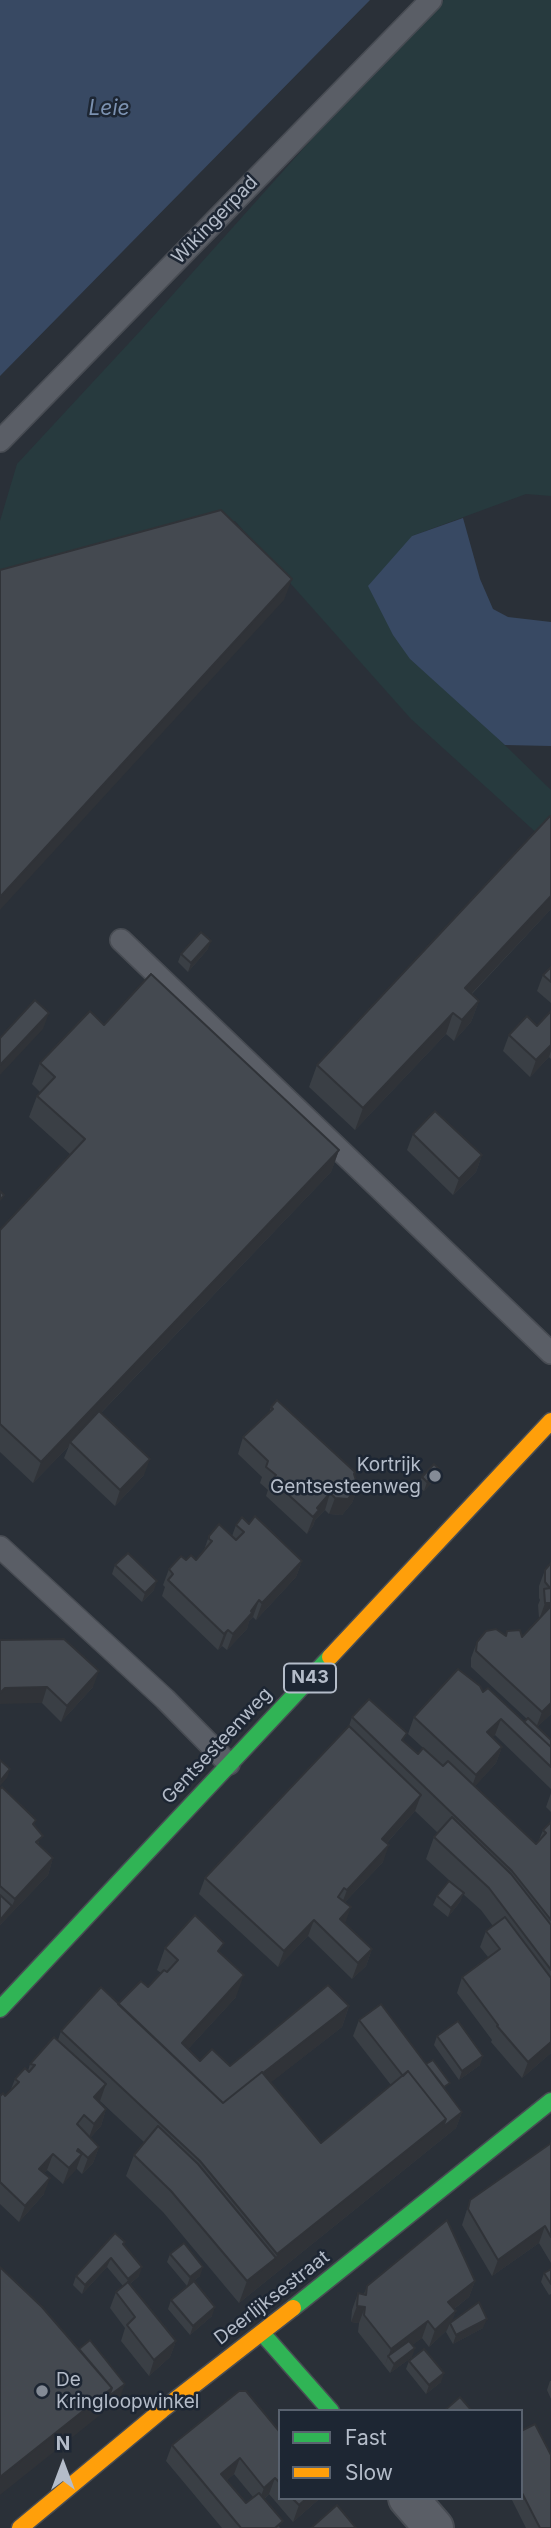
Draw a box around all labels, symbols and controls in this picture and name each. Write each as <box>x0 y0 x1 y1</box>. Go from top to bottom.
water label: Leie <box>88 96 130 122</box>
street label: Wikingerpad <box>167 171 263 269</box>
place label: Kortrijk Gentsesteenweg <box>270 1454 421 1498</box>
marker: Kortrijk Gentsesteenweg <box>427 1468 443 1484</box>
road number: N43 <box>284 1664 336 1693</box>
street label: Gentsesteenweg <box>157 1683 277 1809</box>
street label: Deerlijksestraat <box>210 2246 334 2350</box>
place label: De Kringloopwinkel <box>56 2369 199 2413</box>
marker: De Kringloopwinkel <box>34 2383 50 2399</box>
legend <box>278 2409 523 2500</box>
text: Fast <box>345 2425 387 2450</box>
north arrow <box>28 2430 98 2500</box>
text: N <box>56 2432 70 2455</box>
text: Slow <box>345 2460 393 2485</box>

